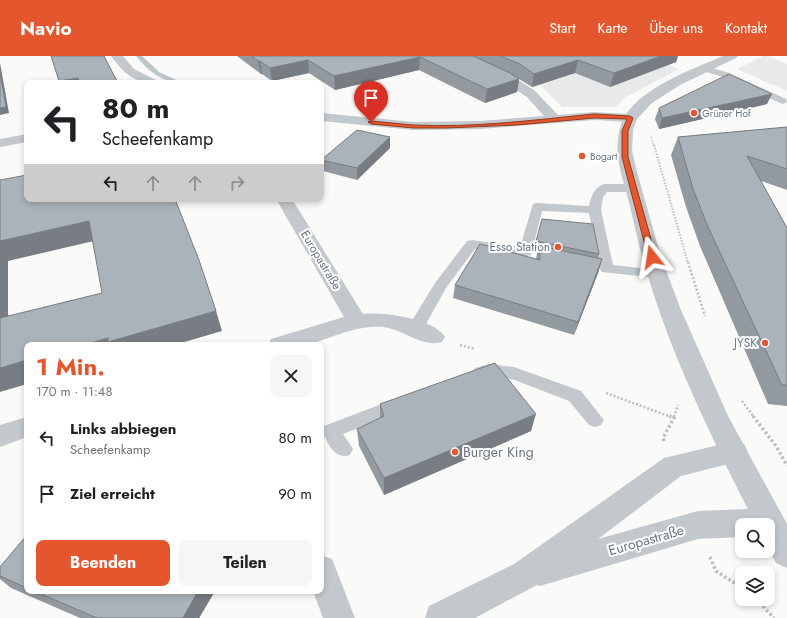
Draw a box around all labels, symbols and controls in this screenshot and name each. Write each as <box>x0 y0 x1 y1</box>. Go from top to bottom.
text: Navio <box>20 15 72 42</box>
text: Start <box>550 18 576 38</box>
text: Karte <box>598 18 628 38</box>
text: Über uns <box>650 18 703 38</box>
text: Kontakt <box>725 18 767 38</box>
pin <box>354 81 388 122</box>
icon: arrive <box>360 87 382 109</box>
text: 80 m <box>102 88 169 129</box>
icon: left <box>36 96 88 148</box>
place label: Grüner Hof <box>702 106 752 121</box>
marker: Grüner Hof <box>689 108 699 118</box>
text: Scheefenkamp <box>102 126 213 152</box>
place label: Bogart <box>590 149 618 164</box>
marker: Bogart <box>577 151 587 161</box>
icon: left <box>100 172 122 194</box>
icon: ahead <box>142 172 164 194</box>
icon: ahead <box>184 172 206 194</box>
icon: right <box>226 172 248 194</box>
street label: Europastraße <box>296 227 346 293</box>
position arrow <box>631 236 673 278</box>
place label: Esso Station <box>489 238 550 256</box>
marker: Esso Station <box>553 242 563 252</box>
place label: JYSK <box>732 334 757 352</box>
marker: JYSK <box>760 338 770 348</box>
text: 1 Min. <box>36 349 105 384</box>
button: close <box>270 355 312 397</box>
text: 170 m · 11:48 <box>36 382 113 401</box>
text: Links abbiegen <box>70 418 176 440</box>
icon: left <box>36 427 58 449</box>
text: 80 m <box>279 427 312 449</box>
text: Scheefenkamp <box>70 440 150 459</box>
place label: Burger King <box>463 442 534 462</box>
marker: Burger King <box>450 447 460 457</box>
icon: arrive <box>36 483 58 505</box>
text: Ziel erreicht <box>70 483 155 505</box>
text: 90 m <box>278 483 312 505</box>
map controls <box>735 518 775 606</box>
button: search <box>735 518 775 558</box>
street label: Europastraße <box>606 520 686 560</box>
button: Beenden <box>36 540 170 586</box>
button: Teilen <box>178 540 312 586</box>
button: layers <box>735 566 775 606</box>

